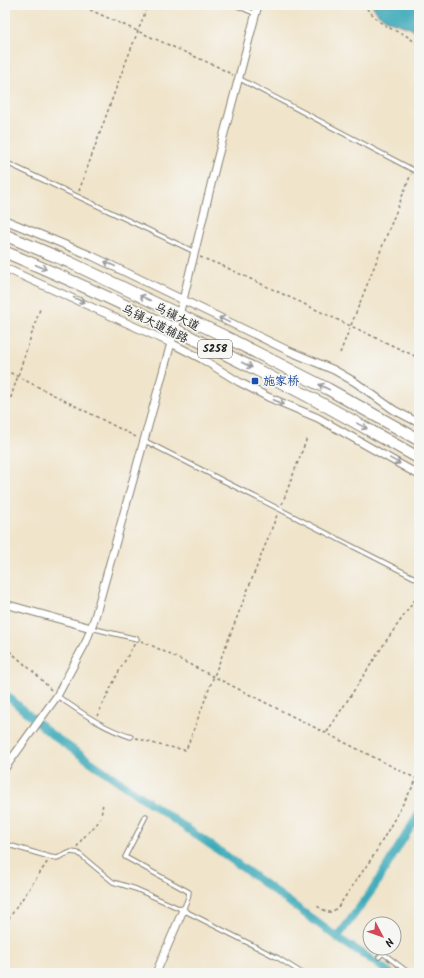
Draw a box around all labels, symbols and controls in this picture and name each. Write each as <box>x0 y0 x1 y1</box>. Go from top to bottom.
one-way arrow <box>105 260 117 267</box>
one-way arrow <box>34 264 46 271</box>
one-way arrow <box>139 294 151 301</box>
one-way arrow <box>73 297 85 305</box>
street label: 乌镇大道 <box>151 298 203 336</box>
street label: 乌镇大道辅路 <box>118 300 192 348</box>
one-way arrow <box>218 316 230 323</box>
road number: S258 <box>198 340 232 358</box>
one-way arrow <box>240 362 252 369</box>
place label: 施家桥 <box>263 372 300 391</box>
marker: 施家桥 <box>250 376 260 386</box>
one-way arrow <box>318 383 330 390</box>
one-way arrow <box>273 398 285 406</box>
one-way arrow <box>355 422 367 430</box>
one-way arrow <box>389 458 401 466</box>
north arrow <box>362 916 402 956</box>
text: N <box>380 933 398 950</box>

